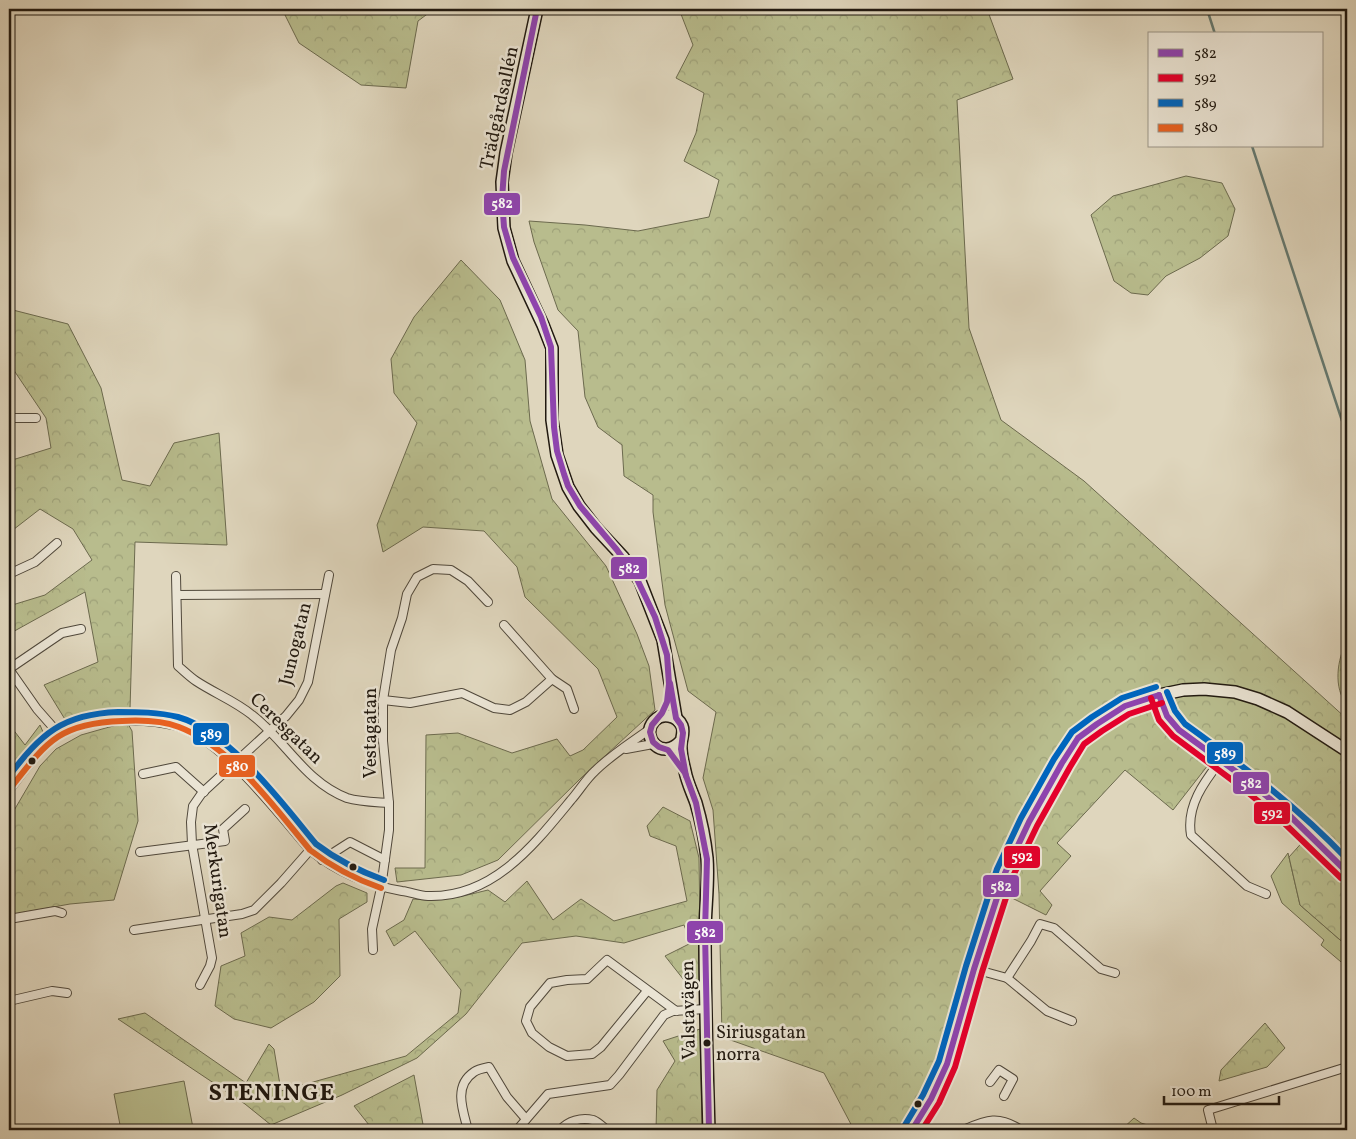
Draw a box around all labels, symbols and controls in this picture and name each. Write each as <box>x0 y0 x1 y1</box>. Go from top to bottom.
legend <box>1148 32 1324 148</box>
street label: Trädgårdsallén <box>474 44 526 172</box>
text: 582 <box>1194 44 1217 65</box>
text: 592 <box>1194 68 1217 89</box>
text: 589 <box>1194 94 1217 115</box>
text: 580 <box>1194 118 1218 139</box>
line badge: 582 <box>483 192 521 216</box>
text: 582 <box>491 195 513 214</box>
line badge: 582 <box>610 556 648 580</box>
text: 582 <box>618 560 640 579</box>
street label: Junogatan <box>273 600 319 688</box>
street label: Ceresgatan <box>244 687 328 771</box>
street label: Vestagatan <box>358 688 384 778</box>
line badge: 589 <box>192 722 230 746</box>
text: 589 <box>200 726 222 745</box>
line badge: 589 <box>1206 741 1244 765</box>
text: 589 <box>1214 745 1236 764</box>
line badge: 580 <box>218 754 256 778</box>
unlabelled marker <box>27 756 37 766</box>
text: 580 <box>226 758 249 777</box>
line badge: 582 <box>1232 771 1270 795</box>
text: 582 <box>1240 775 1262 794</box>
line badge: 592 <box>1253 801 1291 825</box>
text: 592 <box>1261 805 1283 824</box>
street label: Merkurigatan <box>196 822 238 940</box>
line badge: 592 <box>1003 845 1041 869</box>
text: 592 <box>1011 848 1033 867</box>
unlabelled marker <box>348 862 358 872</box>
line badge: 582 <box>982 874 1020 898</box>
text: 582 <box>990 878 1012 897</box>
line badge: 582 <box>686 920 724 944</box>
text: 582 <box>694 924 716 943</box>
street label: Valstavägen <box>675 960 703 1060</box>
place label: Siriusgatan norra <box>716 1021 806 1068</box>
marker: Siriusgatan norra <box>702 1038 712 1048</box>
scale bar <box>1164 1074 1278 1106</box>
district label: STENINGE <box>209 1077 335 1111</box>
text: 100 m <box>1171 1082 1211 1103</box>
unlabelled marker <box>913 1099 923 1109</box>

